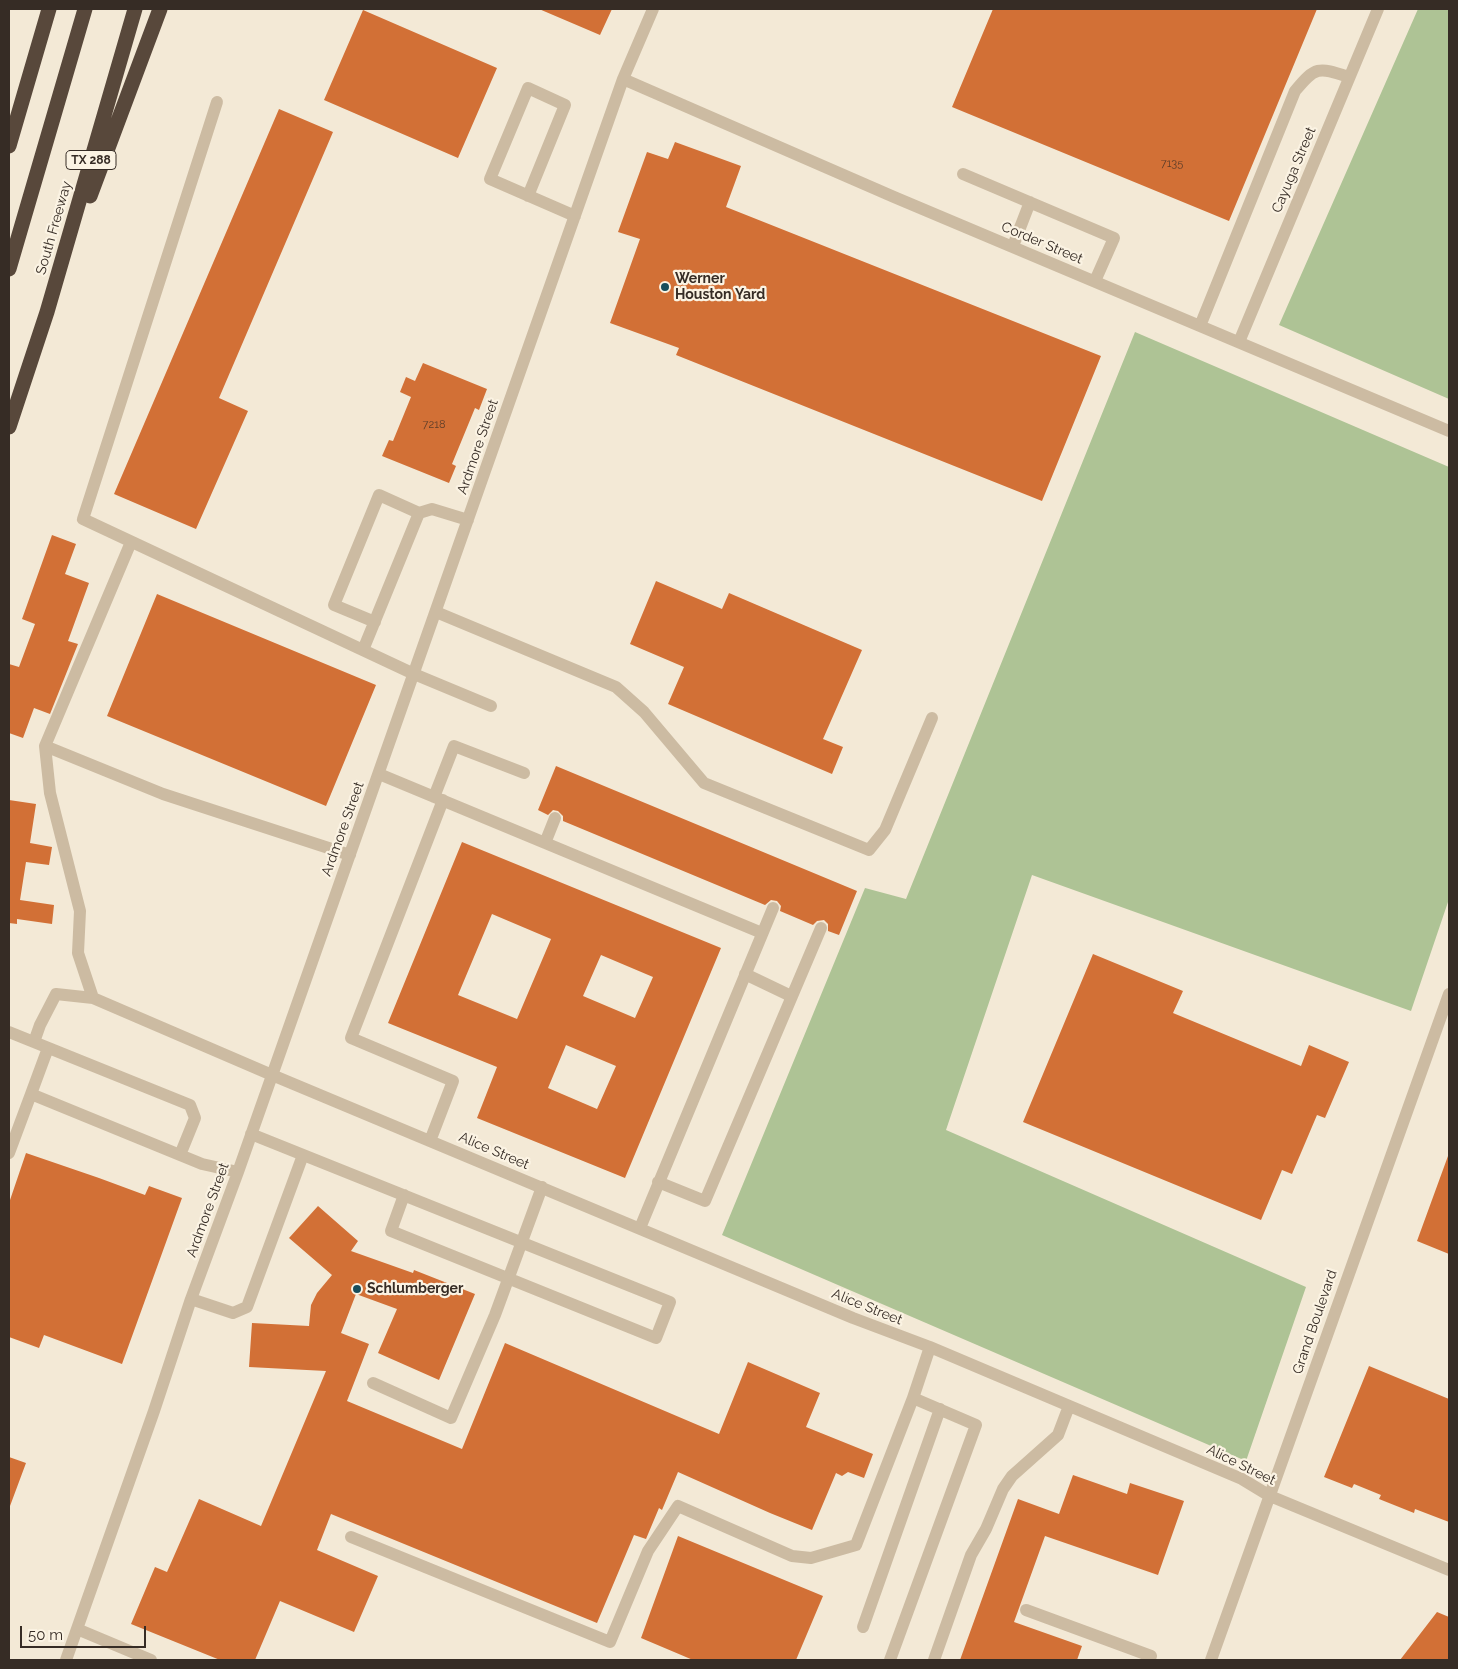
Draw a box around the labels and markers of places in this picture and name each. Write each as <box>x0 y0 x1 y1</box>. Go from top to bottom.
place label: Werner Houston Yard <box>675 271 765 304</box>
marker: Werner Houston Yard <box>659 281 671 293</box>
place label: Schlumberger <box>367 1281 463 1297</box>
marker: Schlumberger <box>351 1283 363 1295</box>

